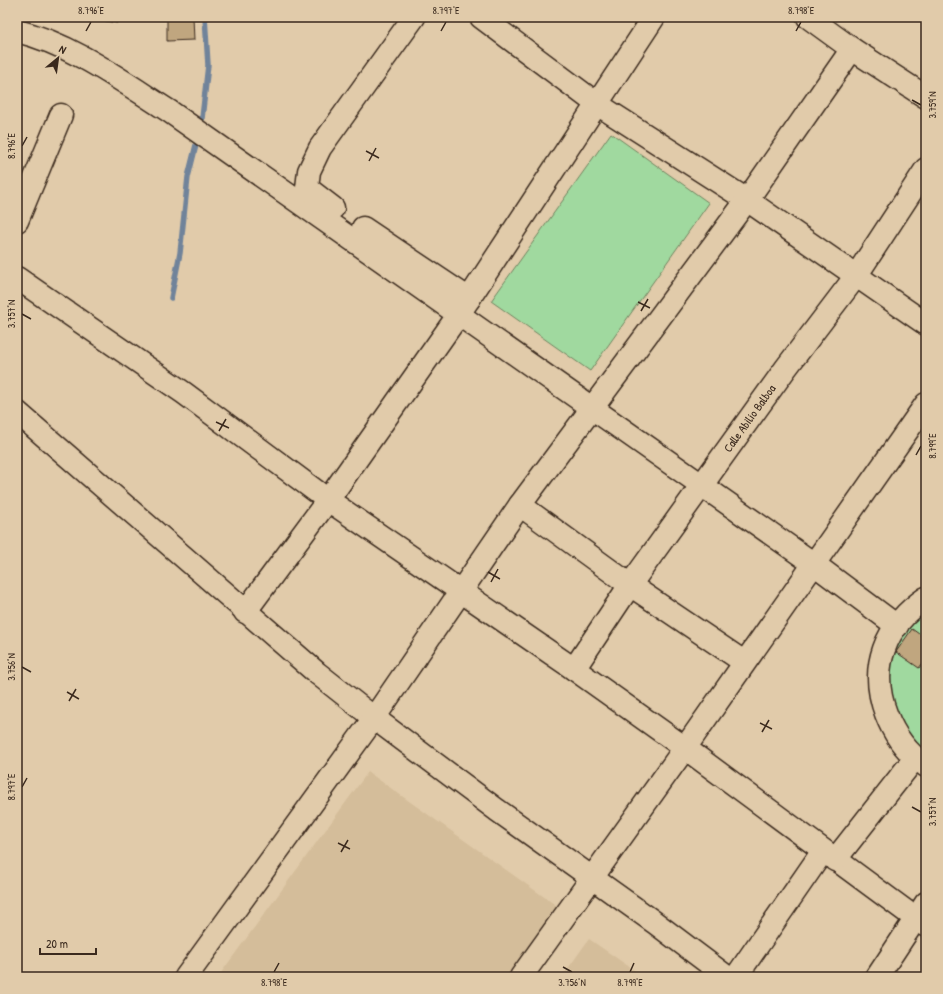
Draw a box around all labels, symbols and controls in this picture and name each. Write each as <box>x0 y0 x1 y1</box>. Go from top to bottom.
text: 8.796°E <box>78 4 104 17</box>
text: 8.797°E <box>433 4 460 17</box>
text: 8.798°E <box>788 4 815 17</box>
north arrow <box>38 38 78 78</box>
text: N <box>57 42 69 57</box>
text: 3.759°N <box>926 91 939 119</box>
text: 8.796°E <box>5 133 18 159</box>
text: 3.757°N <box>5 300 18 328</box>
street label: Calle Abilio Balboa <box>719 381 780 455</box>
text: 8.799°E <box>926 433 939 459</box>
text: 3.756°N <box>5 653 18 681</box>
text: 8.797°E <box>5 773 18 800</box>
text: 3.757°N <box>926 798 939 826</box>
scale bar <box>40 930 96 956</box>
text: 20 m <box>46 935 68 952</box>
text: 8.798°E <box>261 976 288 989</box>
text: 3.756°N <box>558 976 586 989</box>
text: 8.799°E <box>617 976 643 989</box>

